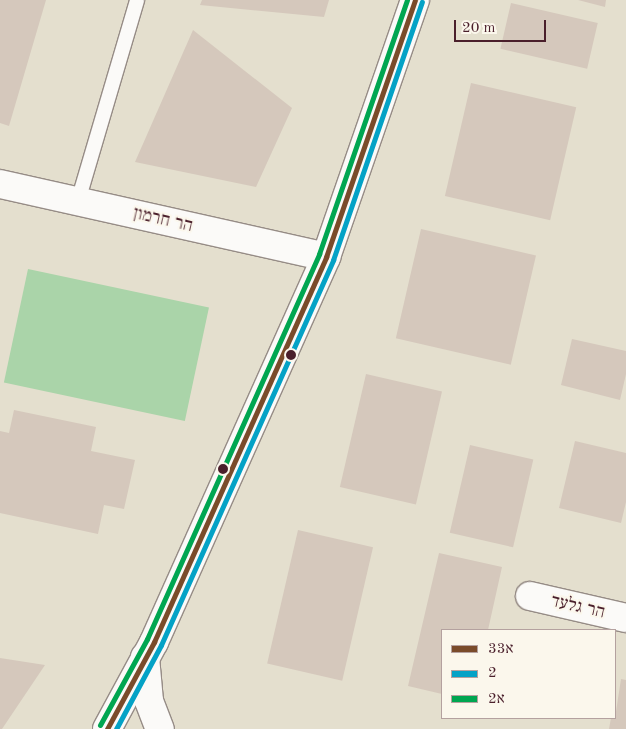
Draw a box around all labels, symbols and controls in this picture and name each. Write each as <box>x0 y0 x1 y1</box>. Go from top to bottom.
scale bar <box>456 10 548 42</box>
text: 20 m <box>462 21 496 36</box>
street label: הר חרמון <box>131 203 195 237</box>
unlabelled marker <box>286 350 296 360</box>
unlabelled marker <box>218 464 228 474</box>
street label: הר גלעד <box>549 590 607 624</box>
legend <box>441 629 616 719</box>
text: 33א <box>488 642 513 657</box>
text: 2 <box>488 666 497 681</box>
text: 2א <box>488 692 505 707</box>

